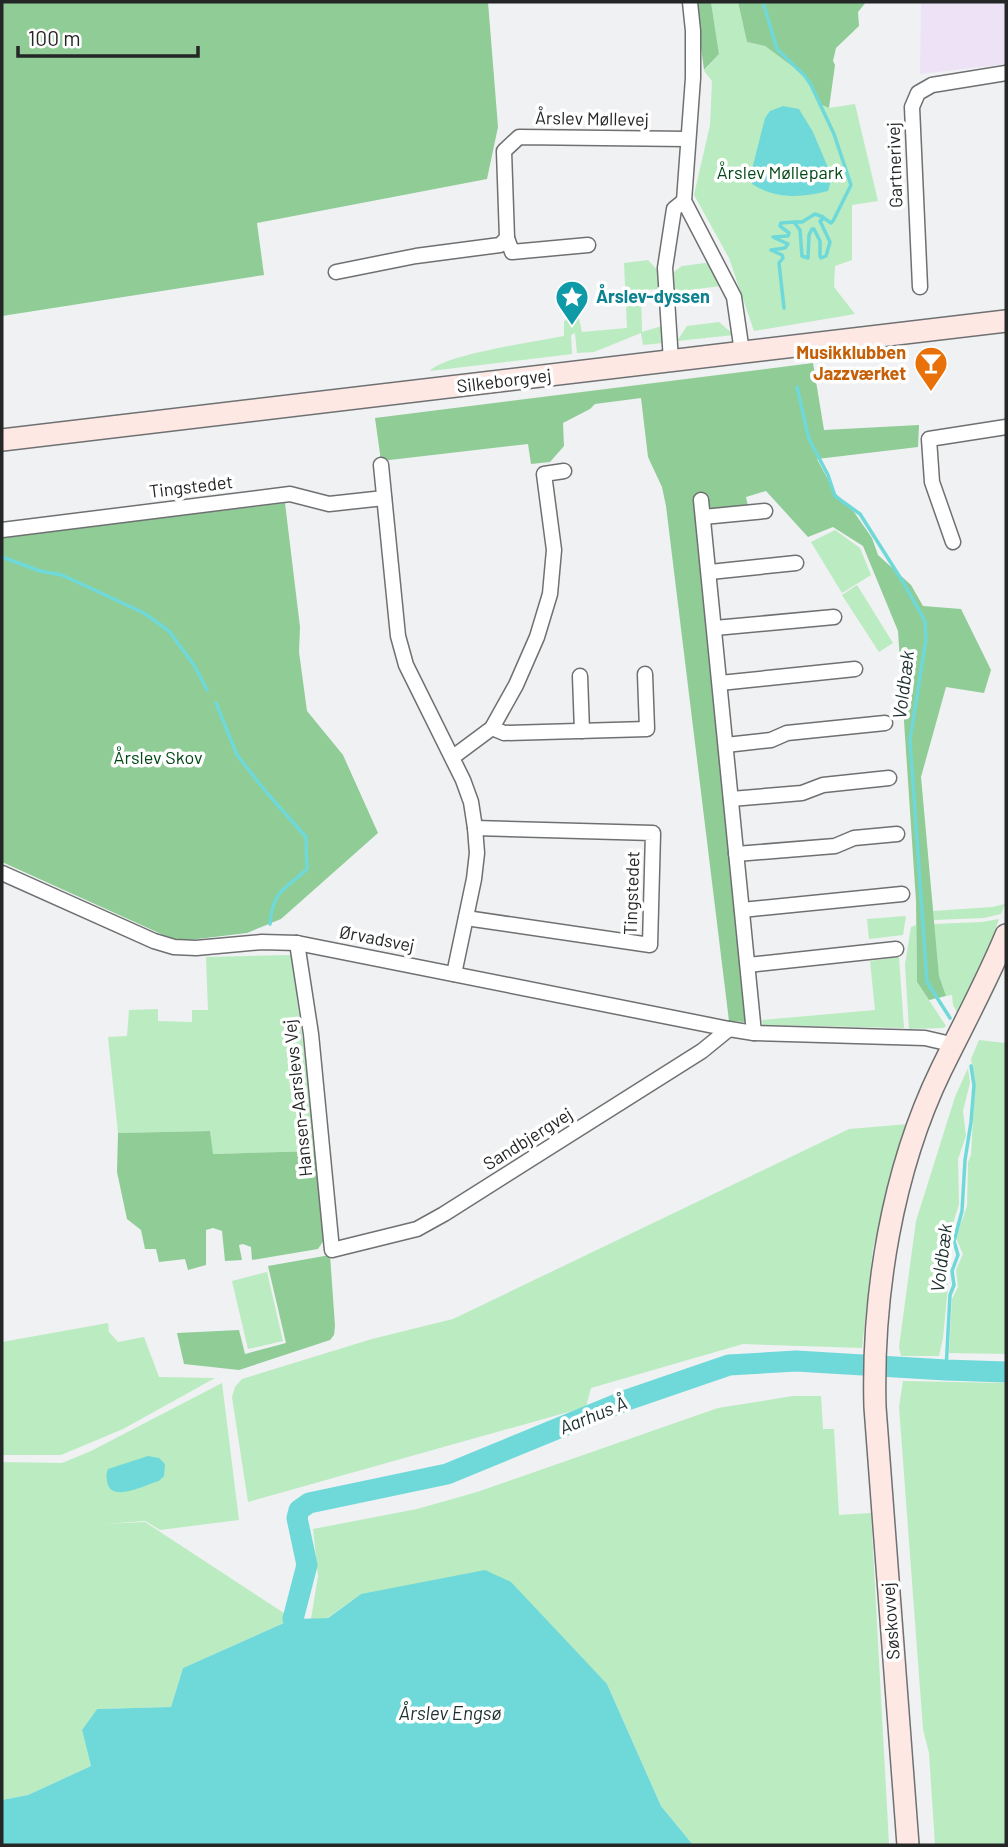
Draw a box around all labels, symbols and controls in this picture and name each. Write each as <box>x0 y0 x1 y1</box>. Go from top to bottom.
scale bar <box>18 14 198 58</box>
text: 100 m <box>28 25 81 50</box>
street label: Årslev Møllevej <box>535 106 649 130</box>
street label: Gartnerivej <box>882 122 906 208</box>
park label: Årslev Møllepark <box>717 161 843 183</box>
place icon: Årslev-dyssen <box>553 278 591 327</box>
place label: Årslev-dyssen <box>596 283 710 307</box>
place label: Musikklubben Jazzværket <box>796 341 906 384</box>
bar icon: Musikklubben Jazzværket <box>912 344 950 393</box>
street label: Silkeborgvej <box>455 363 552 397</box>
street label: Tingstedet <box>148 470 234 502</box>
water label: Voldbæk <box>887 649 918 721</box>
park label: Årslev Skov <box>114 746 203 768</box>
street label: Tingstedet <box>619 851 643 935</box>
street label: Ørvadsvej <box>338 920 417 956</box>
street label: Hansen-Aarslevs Vej <box>278 1018 316 1178</box>
street label: Sandbjergvej <box>479 1102 576 1174</box>
water label: Voldbæk <box>925 1222 956 1294</box>
water label: Aarhus Å <box>556 1391 630 1439</box>
street label: Søskovvej <box>876 1582 904 1661</box>
water label: Årslev Engsø <box>399 1701 501 1724</box>

